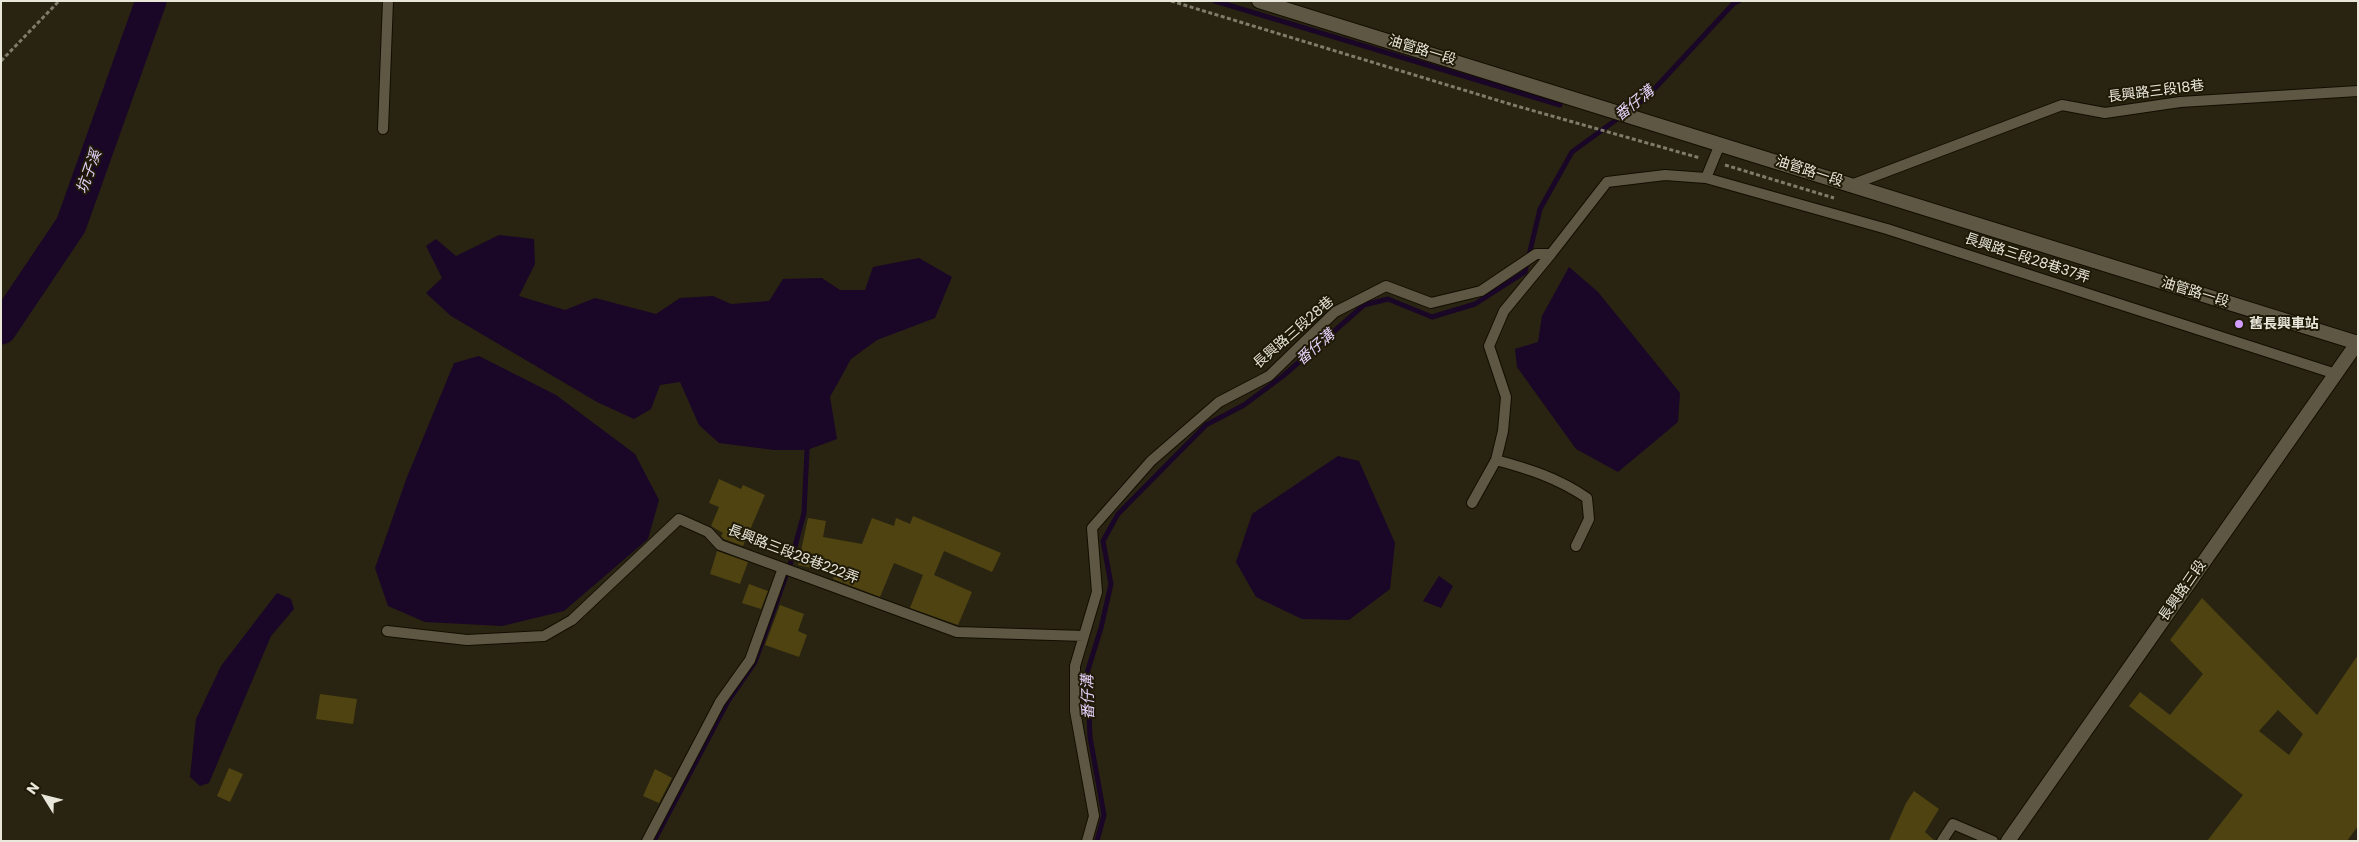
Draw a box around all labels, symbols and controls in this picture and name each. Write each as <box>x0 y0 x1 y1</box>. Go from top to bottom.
street label: 油管路一段 <box>1386 33 1458 69</box>
street label: 長興路三段18巷 <box>2107 78 2205 106</box>
water label: 番仔溝 <box>1612 83 1658 125</box>
water label: 坑子溪 <box>74 148 106 196</box>
street label: 油管路一段 <box>1773 153 1845 191</box>
street label: 長興路三段28巷37弄 <box>1962 231 2092 287</box>
street label: 油管路一段 <box>2159 275 2231 311</box>
street label: 長興路三段28巷 <box>1250 294 1338 372</box>
place label: 舊長興車站 <box>2249 316 2319 332</box>
marker: 舊長興車站 <box>2233 318 2245 330</box>
water label: 番仔溝 <box>1293 326 1339 370</box>
street label: 長興路三段28巷222弄 <box>725 522 861 588</box>
street label: 長興路三段 <box>2156 558 2210 624</box>
water label: 番仔溝 <box>1080 674 1098 720</box>
north arrow <box>20 772 70 822</box>
text: N <box>22 778 44 798</box>

